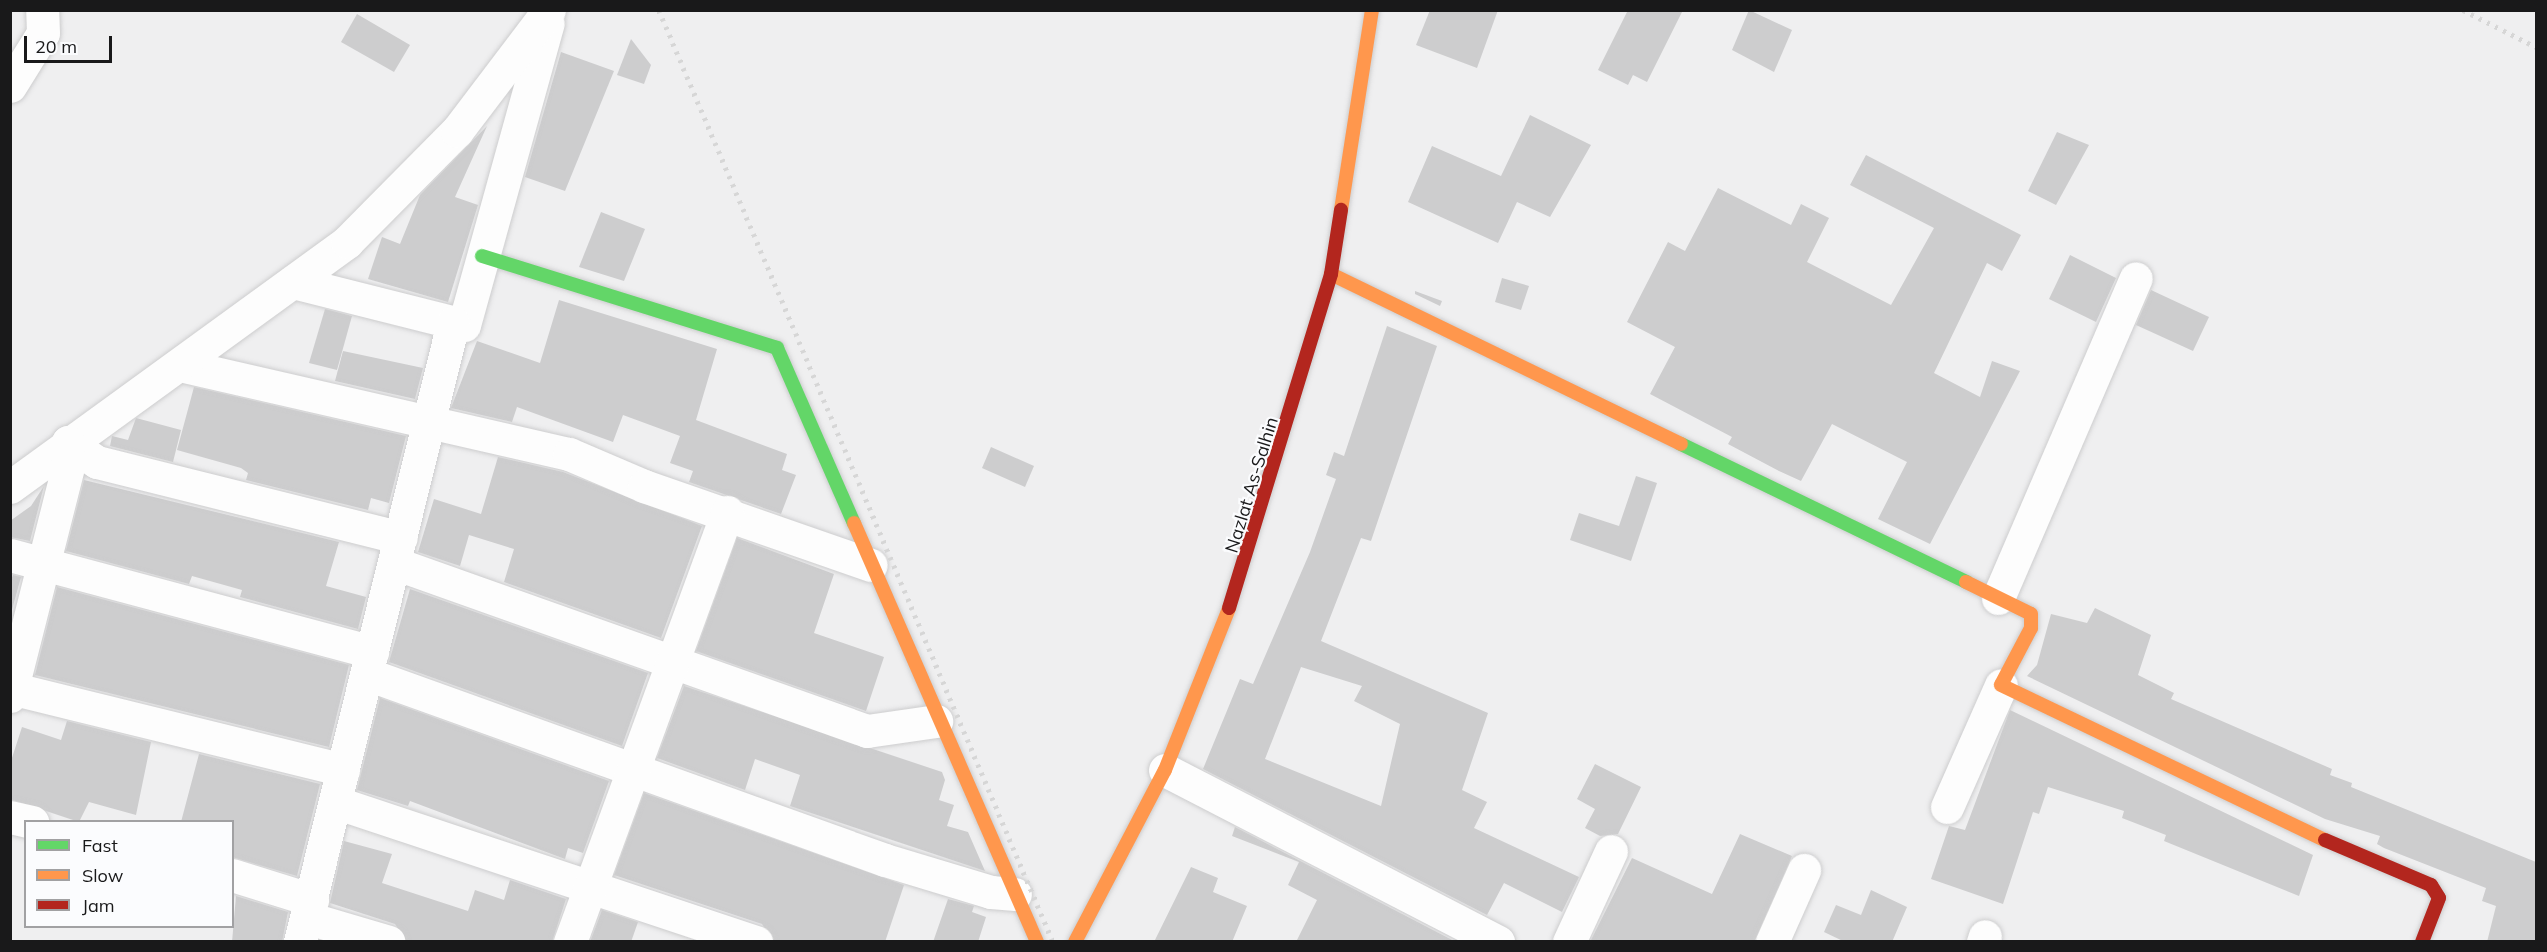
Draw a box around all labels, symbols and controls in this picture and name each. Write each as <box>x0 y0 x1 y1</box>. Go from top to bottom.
scale bar <box>27 24 116 62</box>
text: 20 m <box>35 35 77 58</box>
street label: Nazlat As-Salhin <box>1221 415 1283 555</box>
legend <box>24 820 234 928</box>
text: Fast <box>82 834 118 857</box>
text: Slow <box>82 864 123 887</box>
text: Jam <box>82 894 115 917</box>

